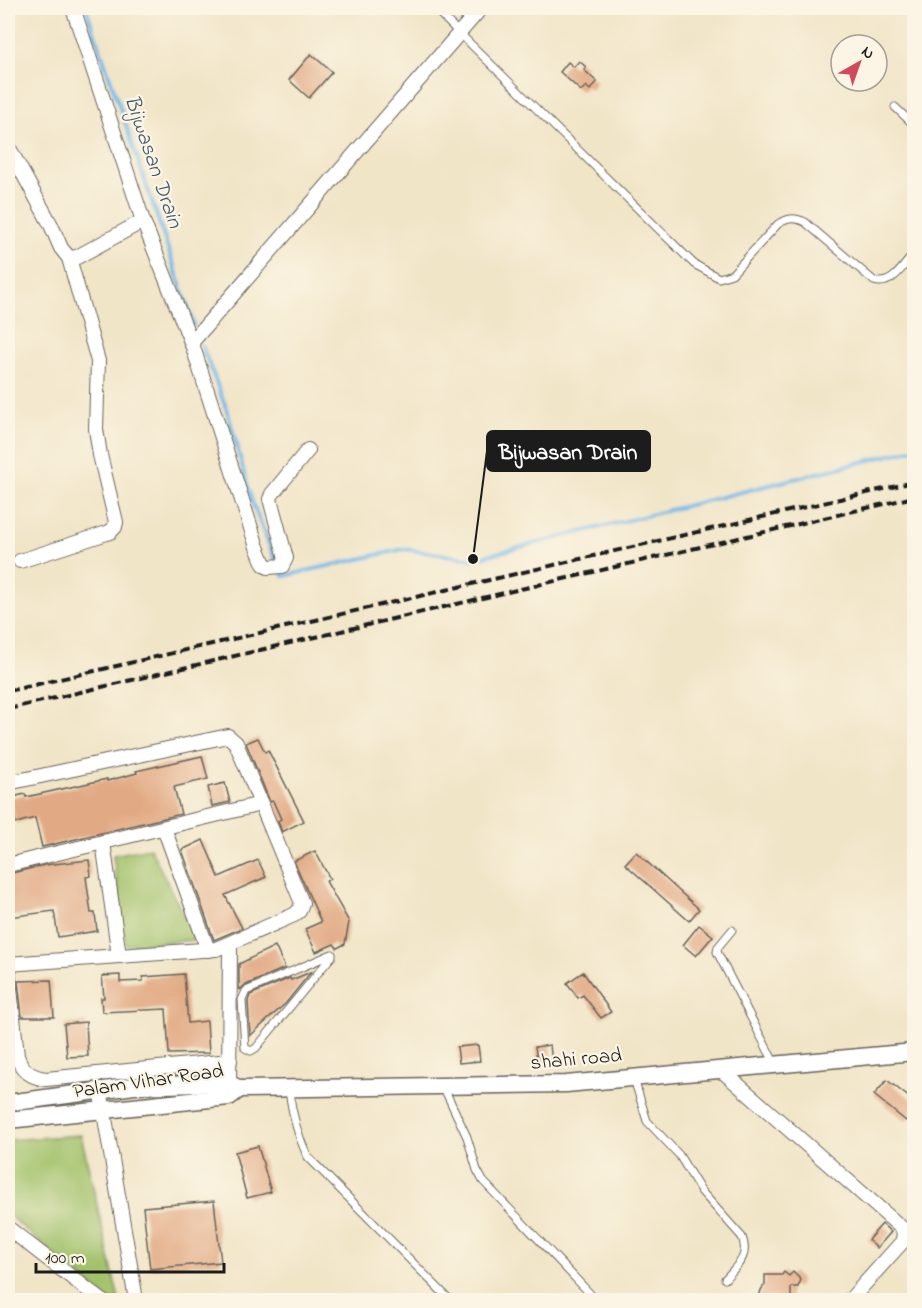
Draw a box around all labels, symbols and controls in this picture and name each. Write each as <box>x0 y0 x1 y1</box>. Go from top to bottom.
north arrow <box>829 33 889 93</box>
text: N <box>856 40 879 66</box>
water label: Bijwasan Drain <box>114 91 190 234</box>
callout: Bijwasan Drain <box>487 431 650 471</box>
text: Bijwasan Drain <box>498 438 637 470</box>
street label: shahi road <box>529 1041 623 1079</box>
street label: Palam Vihar Road <box>71 1057 226 1107</box>
scale bar <box>36 1236 224 1274</box>
text: 100 m <box>45 1246 85 1272</box>

